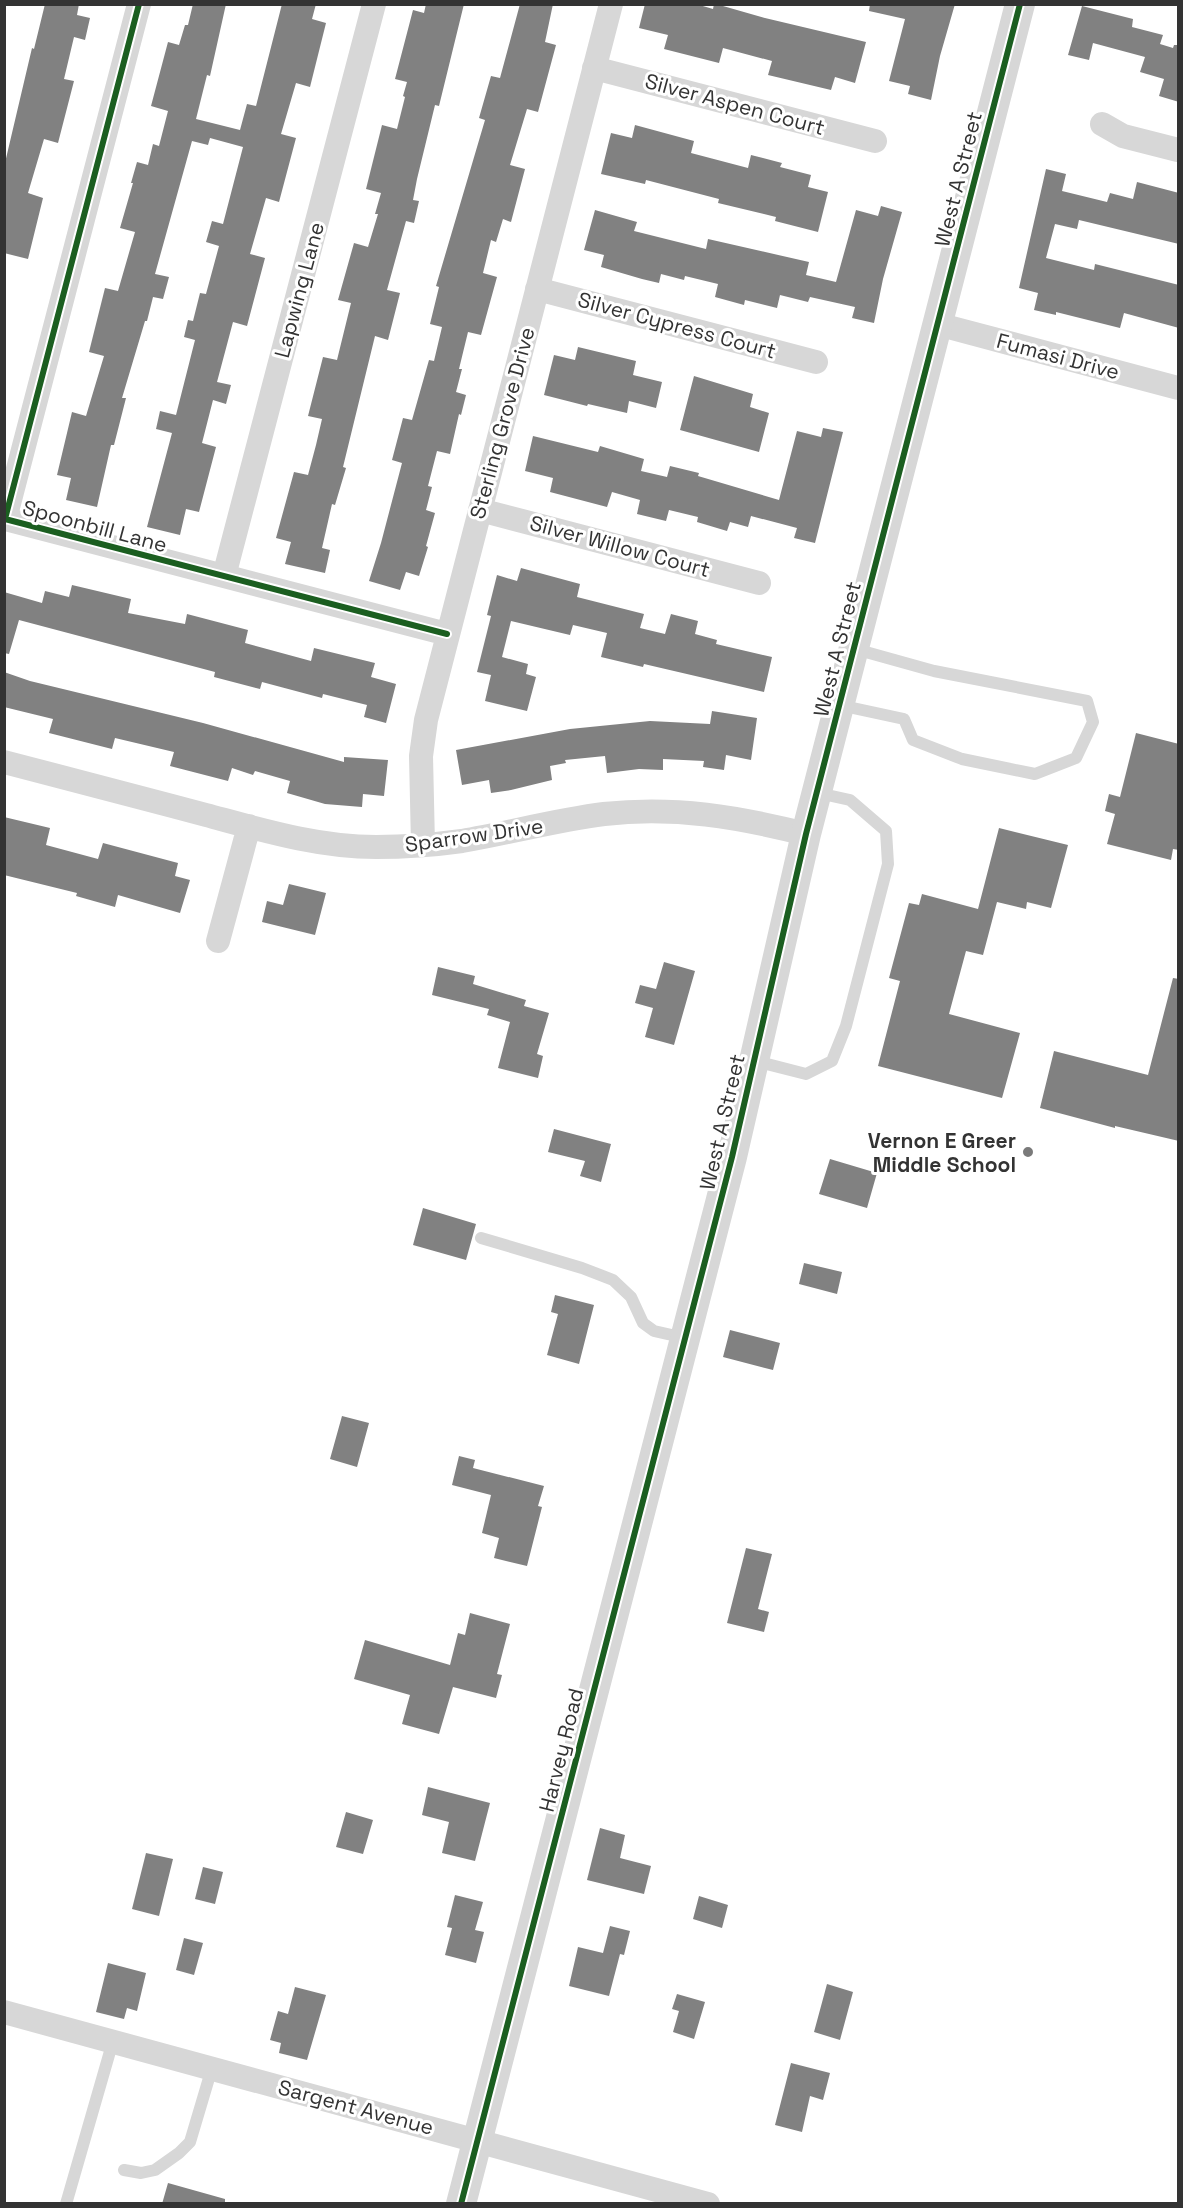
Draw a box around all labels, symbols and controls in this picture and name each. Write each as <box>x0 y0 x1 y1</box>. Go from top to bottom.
street label: Silver Aspen Court <box>642 67 828 141</box>
street label: West A Street <box>928 108 988 250</box>
street label: Lapwing Lane <box>268 219 330 361</box>
street label: Silver Cypress Court <box>575 286 779 364</box>
street label: Sterling Grove Drive <box>463 324 541 522</box>
street label: Fumasi Drive <box>994 327 1122 385</box>
street label: Spoonbill Lane <box>20 494 170 558</box>
street label: Silver Willow Court <box>527 509 713 583</box>
street label: West A Street <box>807 578 867 720</box>
street label: Sparrow Drive <box>403 812 545 858</box>
street label: West A Street <box>693 1051 751 1193</box>
place label: Vernon E Greer Middle School <box>868 1127 1016 1178</box>
marker: Vernon E Greer Middle School <box>1021 1145 1035 1159</box>
street label: Harvey Road <box>533 1685 589 1815</box>
street label: Sargent Avenue <box>275 2073 437 2141</box>

